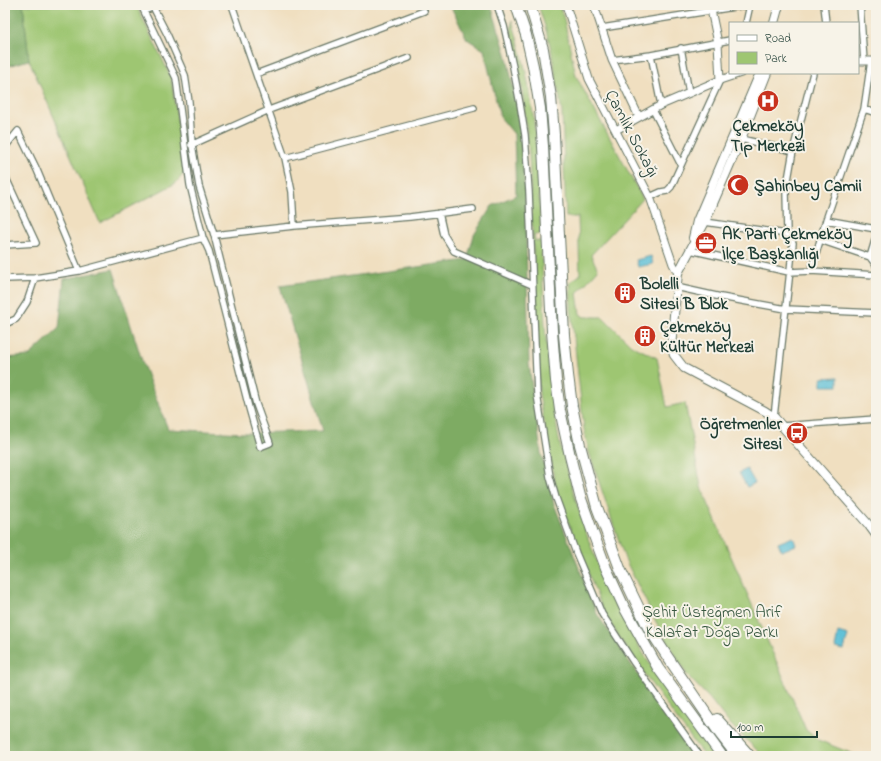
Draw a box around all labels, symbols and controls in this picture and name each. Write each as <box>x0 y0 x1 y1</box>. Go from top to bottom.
legend <box>729 22 859 74</box>
text: Road <box>765 30 791 48</box>
text: Park <box>765 50 787 68</box>
street label: Çamlık Sokağı <box>596 85 665 183</box>
hospital icon: Çekmeköy Tıp Merkezi <box>755 88 781 114</box>
place label: Çekmeköy Tıp Merkezi <box>731 114 805 159</box>
mosque icon: Şahinbey Camii <box>725 172 751 198</box>
place label: Şahinbey Camii <box>754 174 862 201</box>
place label: AK Parti Çekmeköy İlçe Başkanlığı <box>722 222 853 269</box>
office icon: AK Parti Çekmeköy İlçe Başkanlığı <box>693 230 719 256</box>
place label: Bolelli Sitesi B Blok <box>639 272 729 317</box>
building icon: Bolelli Sitesi B Blok <box>612 280 638 306</box>
place label: Çekmeköy Kültür Merkezi <box>660 315 754 360</box>
building icon: Çekmeköy Kültür Merkezi <box>632 323 658 349</box>
place label: Öğretmenler Sitesi <box>700 412 783 457</box>
bus stop icon: Öğretmenler Sitesi <box>784 420 810 446</box>
park label: Şehit Üsteğmen Arif Kalafat Doğa Parkı <box>642 600 782 647</box>
scale bar <box>731 713 817 739</box>
text: 100 m <box>737 719 764 737</box>

